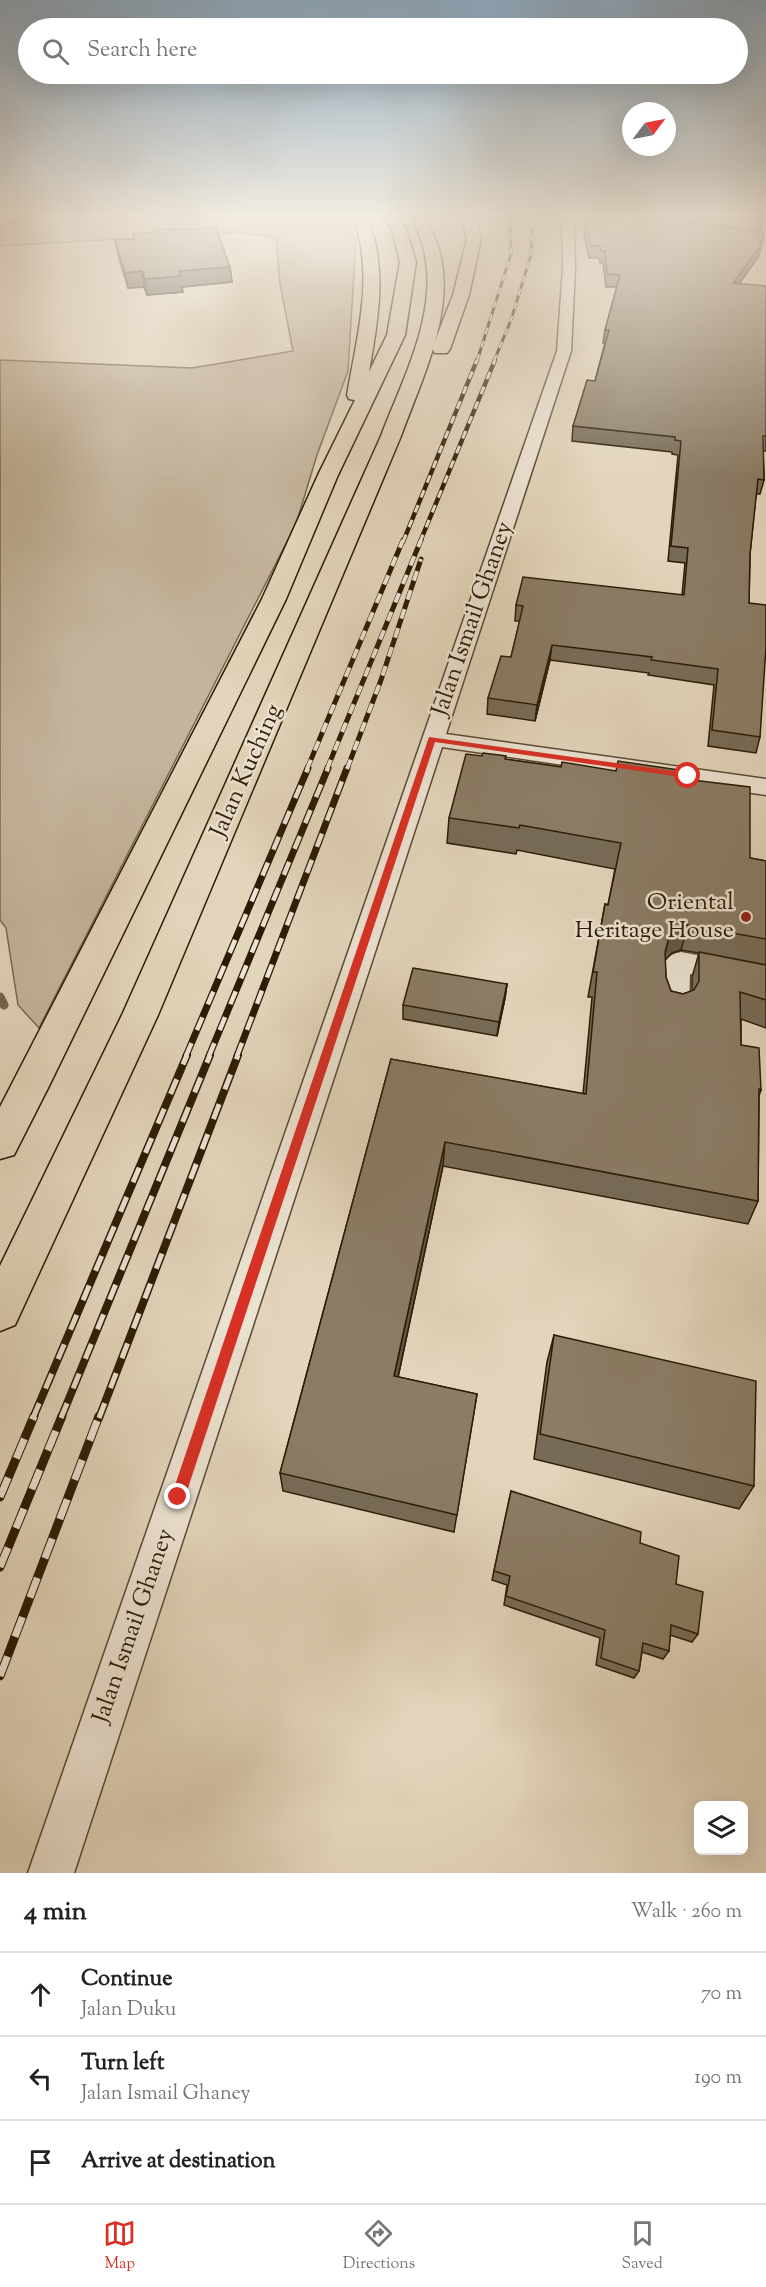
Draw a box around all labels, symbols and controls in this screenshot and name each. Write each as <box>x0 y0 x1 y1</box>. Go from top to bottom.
search box <box>18 18 748 84</box>
icon: search <box>39 35 72 68</box>
text: Search here <box>87 35 197 67</box>
north arrow <box>622 102 676 156</box>
street label: Jalan Ismail Ghaney <box>423 517 522 723</box>
street label: Jalan Kuching <box>202 699 292 845</box>
route start <box>674 762 700 788</box>
place label: Oriental Heritage House <box>575 886 734 948</box>
marker: Oriental Heritage House <box>739 910 753 924</box>
route end <box>164 1483 190 1509</box>
street label: Jalan Ismail Ghaney <box>84 1524 183 1730</box>
map controls <box>694 1801 748 1855</box>
button: layers <box>694 1801 748 1855</box>
text: 4 min <box>24 1894 87 1931</box>
text: Walk · 260 m <box>631 1898 742 1927</box>
text: Continue <box>81 1964 172 1996</box>
icon: ahead <box>24 1978 57 2011</box>
text: 70 m <box>701 1980 742 2009</box>
text: Jalan Duku <box>81 1996 176 2025</box>
text: Turn left <box>81 2048 164 2080</box>
icon: left <box>24 2062 57 2095</box>
text: 190 m <box>694 2064 742 2093</box>
text: Jalan Ismail Ghaney <box>81 2080 251 2109</box>
icon: arrive <box>24 2146 57 2179</box>
text: Arrive at destination <box>81 2146 276 2178</box>
tab: Map <box>103 2217 136 2276</box>
tab: Directions <box>343 2217 415 2276</box>
tab: Saved <box>622 2217 663 2276</box>

